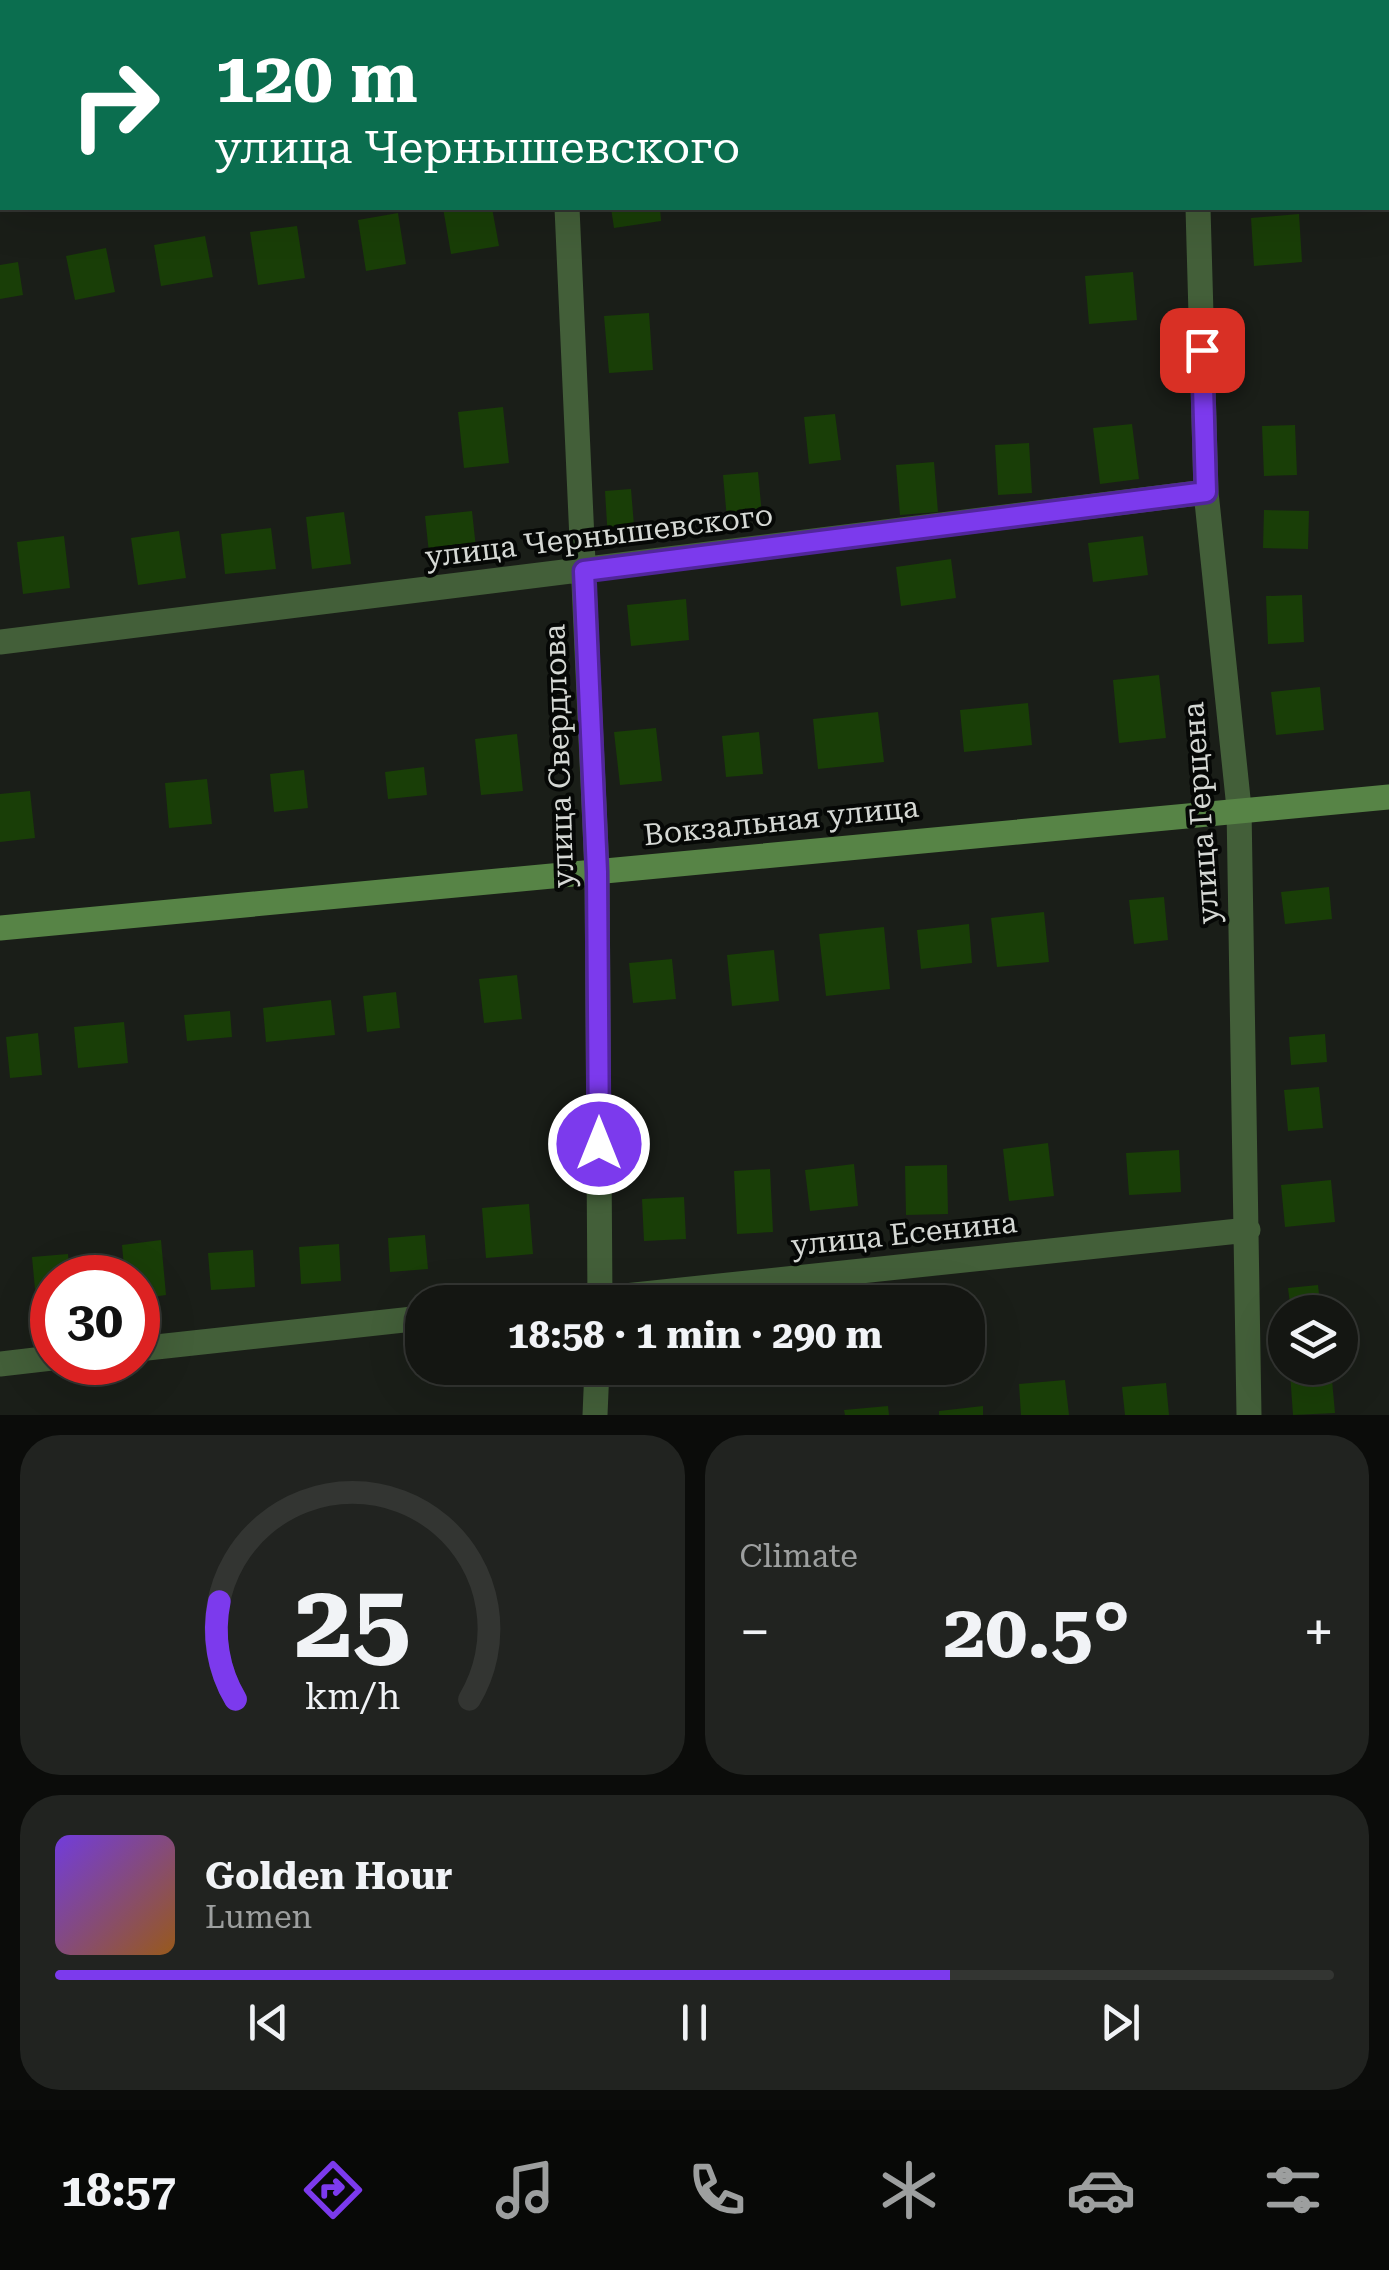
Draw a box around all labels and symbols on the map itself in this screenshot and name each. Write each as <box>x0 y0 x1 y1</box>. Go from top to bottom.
pin <box>1160 308 1245 393</box>
street label: улица Чернышевского <box>423 497 775 574</box>
street label: улица Свердлова <box>536 624 581 888</box>
street label: улица Герцена <box>1175 701 1226 925</box>
street label: Вокзальная улица <box>642 789 920 852</box>
position arrow <box>547 1092 651 1196</box>
street label: улица Есенина <box>789 1204 1019 1263</box>
speed limit sign: 30 <box>30 1255 160 1385</box>

